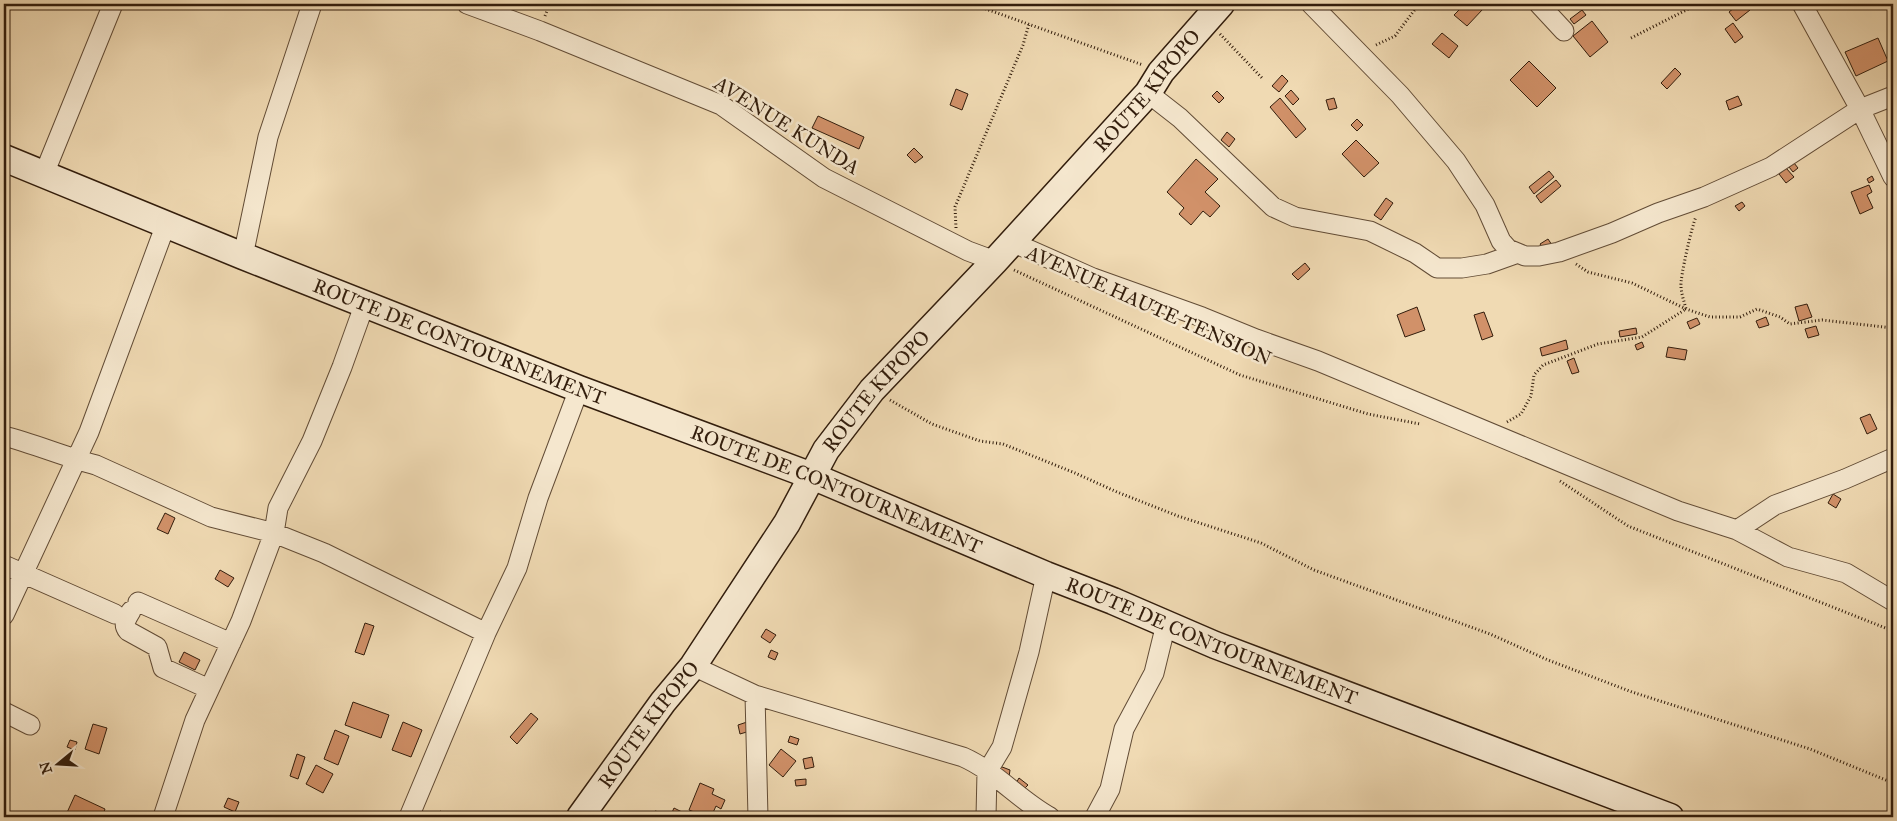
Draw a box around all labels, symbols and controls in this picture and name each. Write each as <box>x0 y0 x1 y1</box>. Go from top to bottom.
street label: ROUTE KIPOPO <box>1089 24 1205 157</box>
street label: AVENUE KUNDA <box>709 70 865 180</box>
street label: AVENUE HAUTE TENSION <box>1022 239 1276 370</box>
street label: ROUTE DE CONTOURNEMENT <box>310 273 609 410</box>
street label: ROUTE KIPOPO <box>817 325 935 457</box>
street label: ROUTE DE CONTOURNEMENT <box>687 420 986 559</box>
street label: ROUTE DE CONTOURNEMENT <box>1063 572 1361 710</box>
street label: ROUTE KIPOPO <box>593 656 704 793</box>
north arrow <box>32 738 82 788</box>
text: N <box>36 759 56 776</box>

